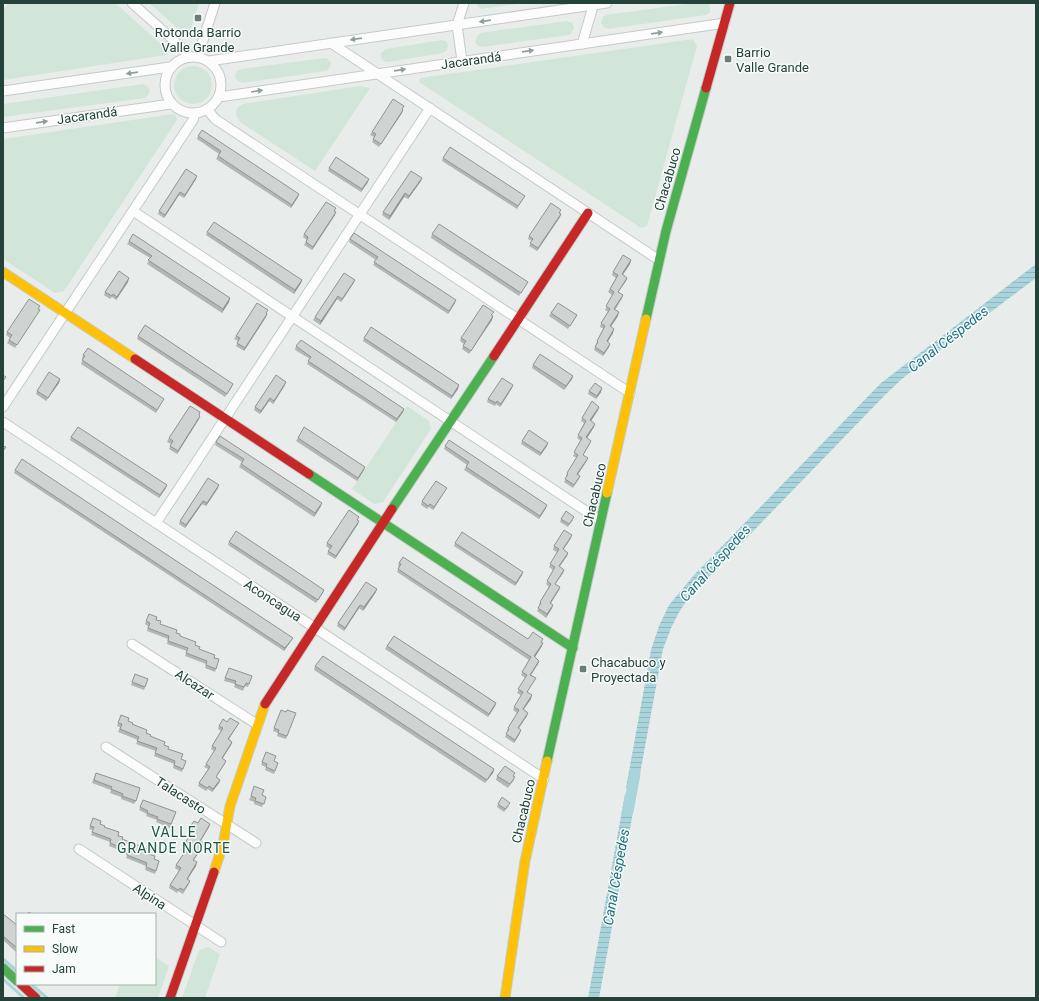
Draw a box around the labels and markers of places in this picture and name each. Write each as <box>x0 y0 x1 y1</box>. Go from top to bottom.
marker: Rotonda Barrio Valle Grande <box>193 13 203 23</box>
place label: Rotonda Barrio Valle Grande <box>155 25 241 55</box>
place label: Barrio Valle Grande <box>736 45 809 75</box>
marker: Barrio Valle Grande <box>723 54 733 64</box>
place label: Chacabuco y Proyectada <box>591 655 666 685</box>
marker: Chacabuco y Proyectada <box>578 664 588 674</box>

